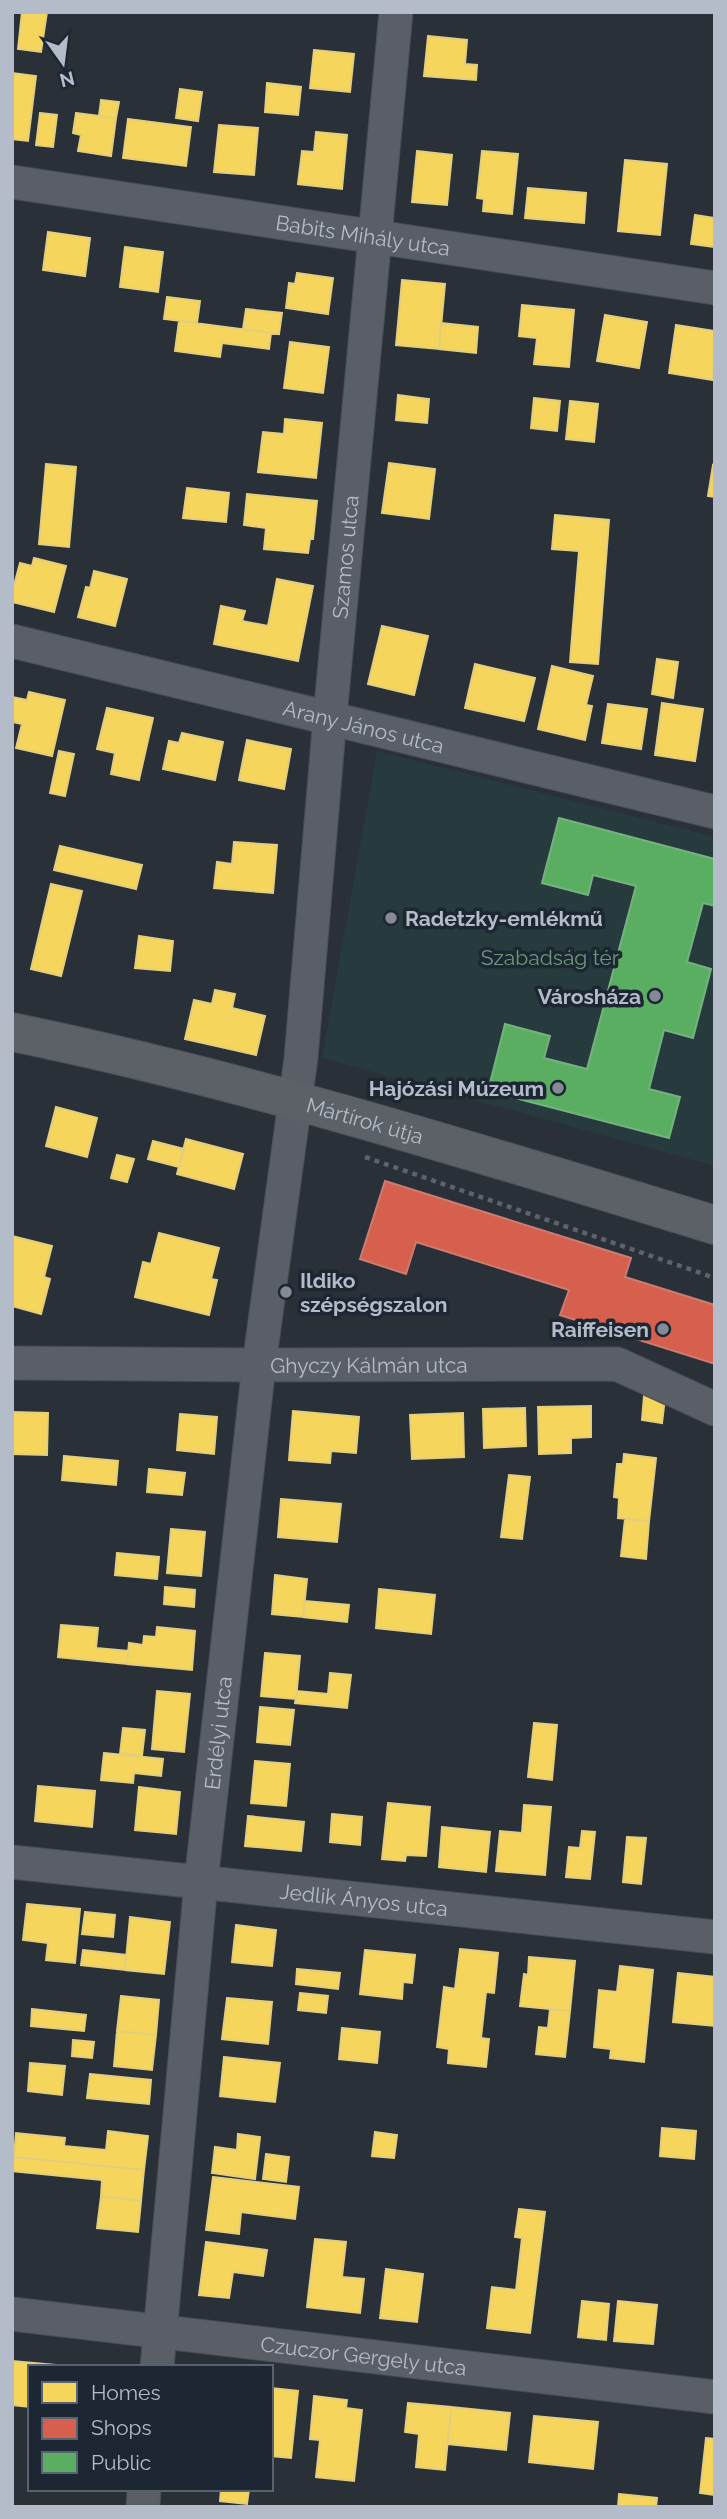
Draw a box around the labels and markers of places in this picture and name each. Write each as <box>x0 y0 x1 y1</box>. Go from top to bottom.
place label: Radetzky-emlékmű <box>405 906 603 931</box>
marker: Radetzky-emlékmű <box>383 910 399 926</box>
place label: Városháza <box>538 984 641 1009</box>
marker: Városháza <box>647 988 663 1004</box>
place label: Hajózási Múzeum <box>369 1076 544 1101</box>
marker: Hajózási Múzeum <box>550 1080 566 1096</box>
place label: Ildiko szépségszalon <box>300 1268 448 1317</box>
marker: Ildiko szépségszalon <box>278 1284 294 1300</box>
place label: Raiffeisen <box>551 1317 649 1342</box>
marker: Raiffeisen <box>655 1321 671 1337</box>

